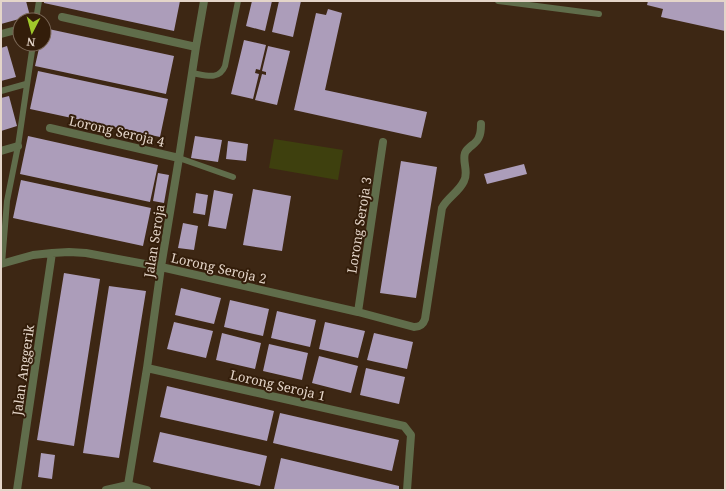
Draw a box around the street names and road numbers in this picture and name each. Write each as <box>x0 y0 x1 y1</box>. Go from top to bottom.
street label: Lorong Seroja 4 <box>67 111 167 151</box>
street label: Lorong Seroja 3 <box>342 175 376 275</box>
street label: Jalan Seroja <box>139 203 169 280</box>
street label: Lorong Seroja 2 <box>169 248 269 288</box>
street label: Jalan Anggerik <box>8 323 38 418</box>
street label: Lorong Seroja 1 <box>228 365 328 405</box>

